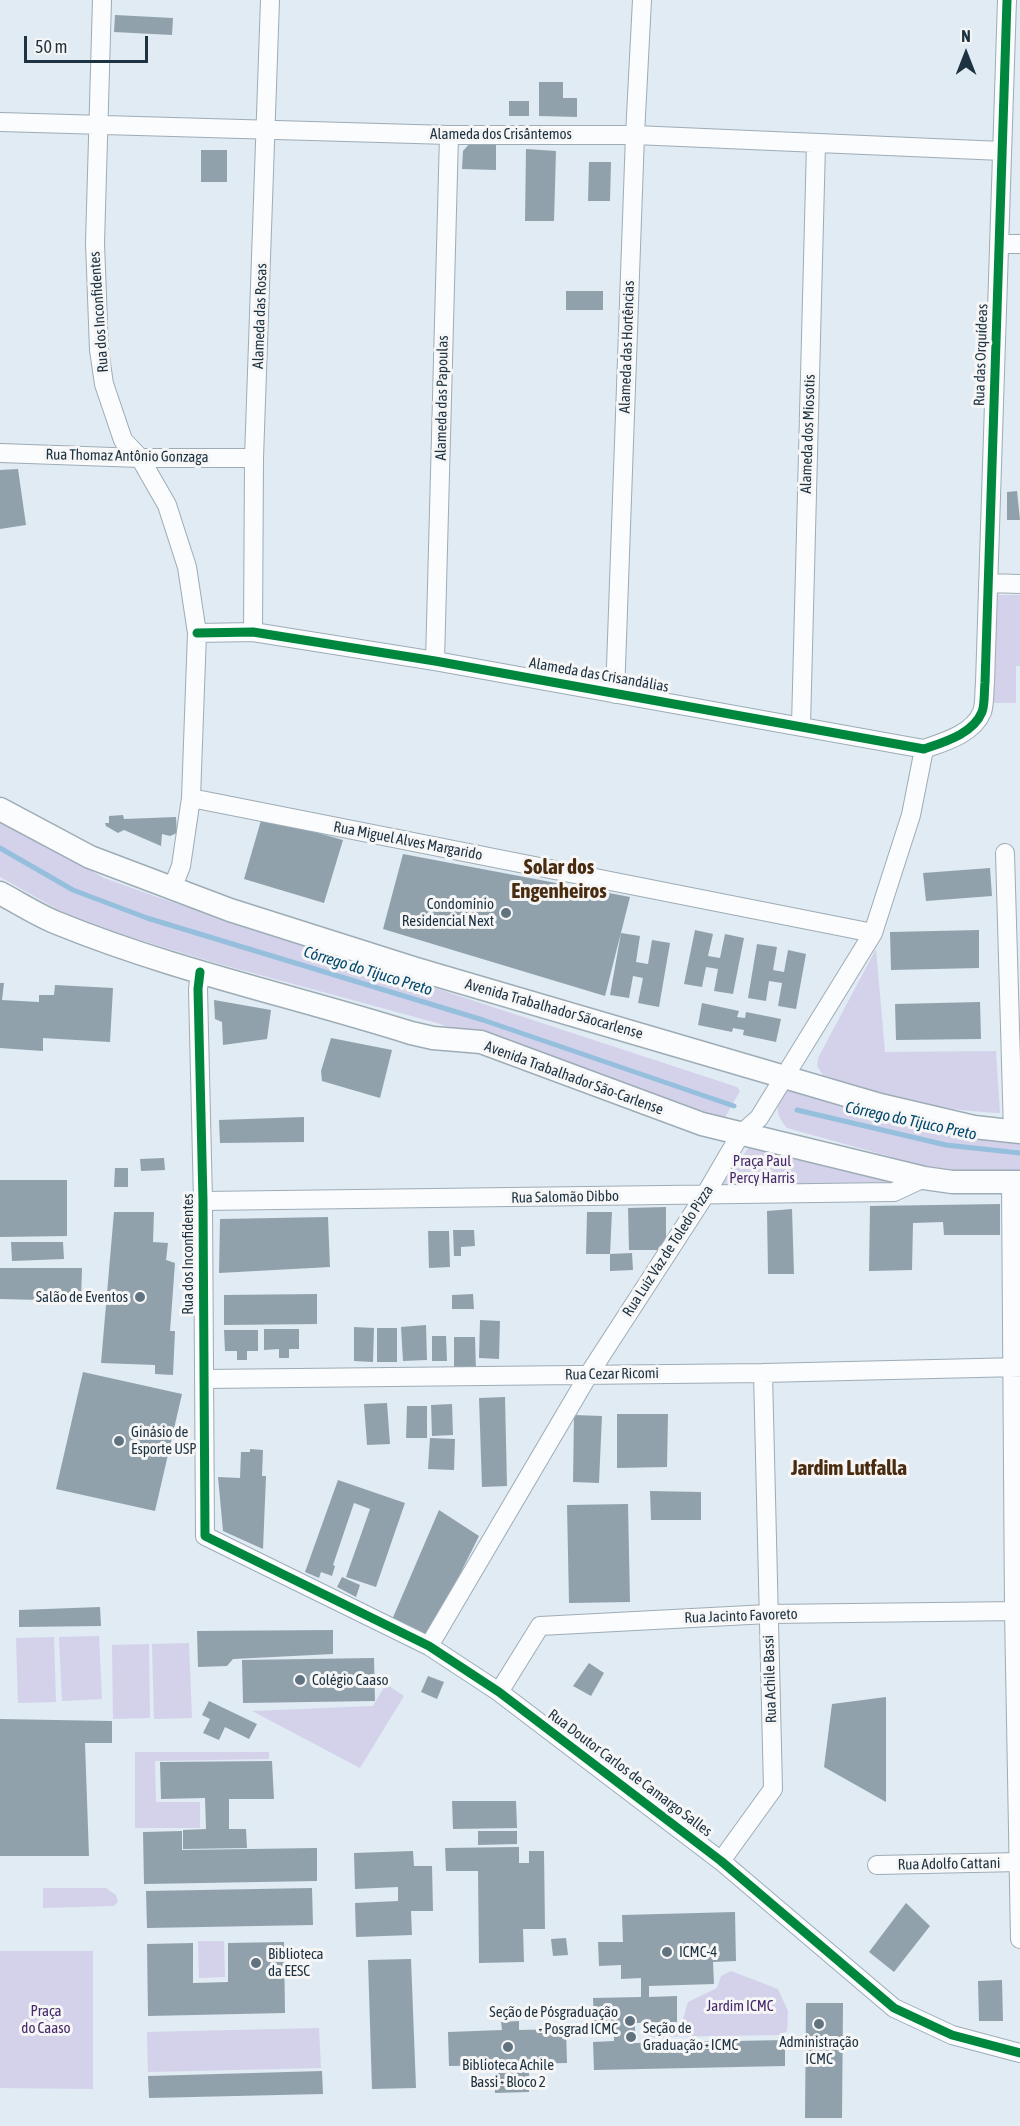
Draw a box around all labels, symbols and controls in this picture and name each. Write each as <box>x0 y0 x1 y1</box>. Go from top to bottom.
scale bar <box>27 24 152 62</box>
north arrow <box>936 24 996 84</box>
text: N <box>961 27 971 45</box>
text: 50 m <box>35 36 67 57</box>
street label: Alameda dos Crisântemos <box>430 125 572 143</box>
street label: Rua dos Inconfidentes <box>86 251 112 373</box>
street label: Alameda das Rosas <box>249 263 271 369</box>
street label: Alameda das Hortências <box>616 280 638 414</box>
street label: Rua das Orquídeas <box>970 304 992 406</box>
street label: Alameda das Papoulas <box>432 335 452 461</box>
street label: Alameda dos Miosotis <box>797 374 819 494</box>
street label: Rua Thomaz Antônio Gonzaga <box>45 446 209 466</box>
street label: Alameda das Crisandálias <box>528 654 670 696</box>
street label: Rua Miguel Alves Margarido <box>332 818 484 864</box>
district label: Solar dos Engenheiros <box>511 854 607 904</box>
place label: Condomínio Residencial Next <box>402 895 494 930</box>
marker: Condomínio Residencial Next <box>499 906 513 920</box>
water label: Córrego do Tijuco Preto <box>301 942 435 1000</box>
street label: Avenida Trabalhador Sãocarlense <box>463 975 645 1043</box>
street label: Avenida Trabalhador São-Carlense <box>482 1037 666 1119</box>
water label: Córrego do Tijuco Preto <box>844 1098 978 1144</box>
park label: Praça Paul Percy Harris <box>729 1152 795 1187</box>
street label: Rua Luiz Vaz de Toledo Pizza <box>619 1182 717 1320</box>
street label: Rua Salomão Dibbo <box>511 1187 619 1207</box>
street label: Rua dos Inconfidentes <box>179 1193 197 1315</box>
place label: Salão de Eventos <box>36 1288 128 1306</box>
marker: Salão de Eventos <box>133 1290 147 1304</box>
street label: Rua Cezar Ricomi <box>565 1364 659 1384</box>
place label: Ginásio de Esporte USP <box>131 1423 197 1458</box>
marker: Ginásio de Esporte USP <box>112 1434 126 1448</box>
district label: Jardim Lutfalla <box>791 1455 907 1481</box>
street label: Rua Jacinto Favoreto <box>684 1605 798 1627</box>
street label: Rua Achile Bassi <box>759 1635 781 1723</box>
place label: Colégio Caaso <box>312 1671 388 1689</box>
marker: Colégio Caaso <box>293 1673 307 1687</box>
street label: Rua Doutor Carlos de Camargo Salles <box>545 1706 715 1840</box>
street label: Rua Adolfo Cattani <box>898 1854 1000 1874</box>
place label: ICMC-4 <box>679 1943 717 1961</box>
place label: Biblioteca da EESC <box>268 1945 324 1980</box>
marker: ICMC-4 <box>660 1945 674 1959</box>
marker: Biblioteca da EESC <box>249 1956 263 1970</box>
park label: Jardim ICMC <box>707 1997 773 2015</box>
park label: Praça do Caaso <box>21 2002 71 2037</box>
place label: Seção de Pósgraduação - Posgrad ICMC <box>489 2003 618 2038</box>
marker: Seção de Pósgraduação - Posgrad ICMC <box>623 2014 637 2028</box>
marker: Administração ICMC <box>812 2017 826 2031</box>
place label: Seção de Graduação - ICMC <box>643 2019 738 2054</box>
marker: Seção de Graduação - ICMC <box>624 2030 638 2044</box>
place label: Administração ICMC <box>779 2033 859 2068</box>
marker: Biblioteca Achile Bassi - Bloco 2 <box>501 2040 515 2054</box>
place label: Biblioteca Achile Bassi - Bloco 2 <box>462 2056 554 2091</box>

